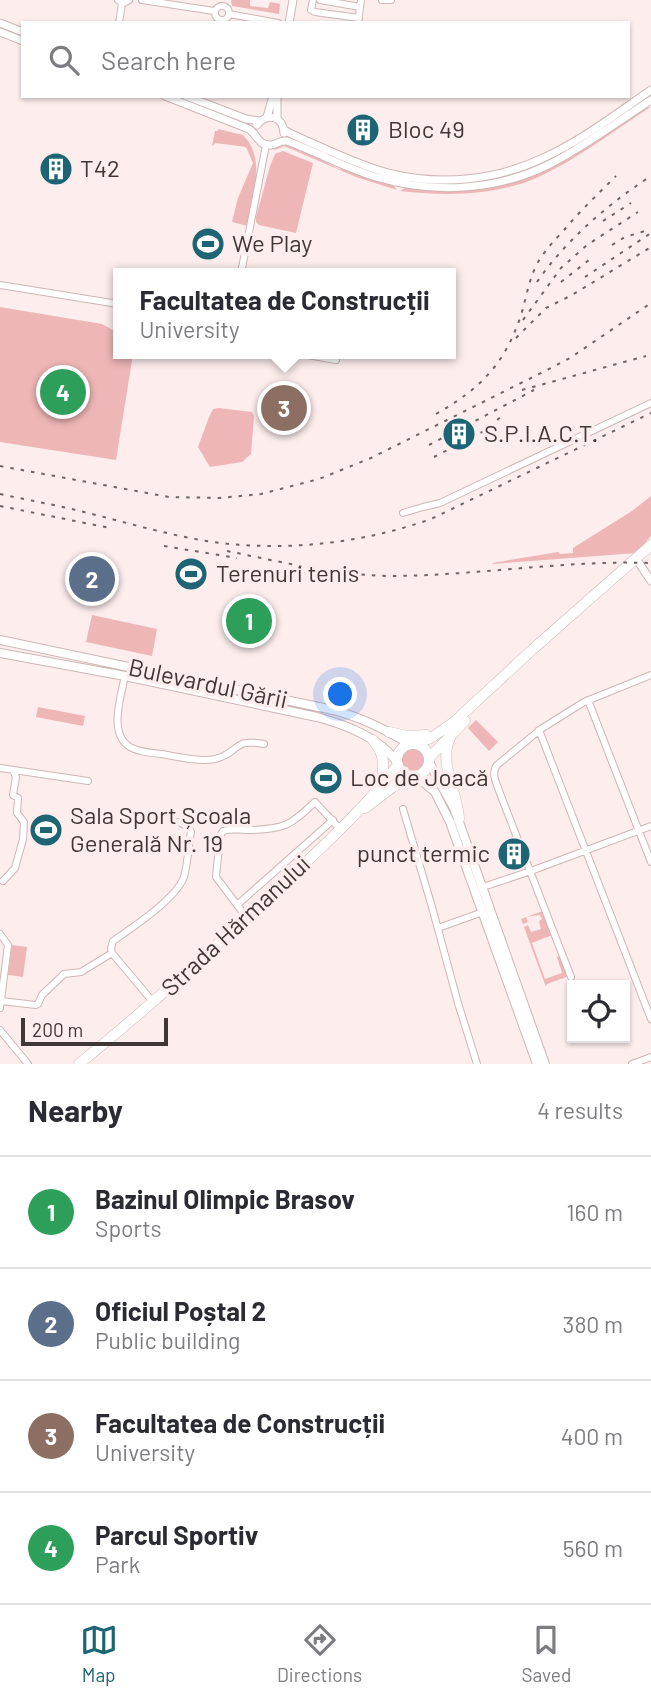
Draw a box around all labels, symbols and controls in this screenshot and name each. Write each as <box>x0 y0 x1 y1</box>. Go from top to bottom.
search box <box>21 21 630 98</box>
icon: search <box>45 41 83 79</box>
text: Search here <box>101 44 236 75</box>
building icon: Bloc 49 <box>344 111 382 149</box>
place label: Bloc 49 <box>388 114 465 143</box>
building icon: T42 <box>37 150 75 188</box>
place label: T42 <box>80 153 120 182</box>
sports icon: We Play <box>189 225 227 263</box>
place label: We Play <box>232 228 312 257</box>
popup <box>113 268 456 359</box>
text: Facultatea de Construcții <box>139 284 430 315</box>
text: University <box>139 315 240 343</box>
pin: 4 <box>40 366 86 418</box>
pin: 3 <box>261 382 307 434</box>
building icon: S.P.I.A.C.T. <box>440 415 478 453</box>
place label: S.P.I.A.C.T. <box>484 418 598 447</box>
pin: 2 <box>69 553 115 605</box>
sports icon: Terenuri tenis <box>172 555 210 593</box>
place label: Terenuri tenis <box>216 558 359 587</box>
pin: 1 <box>226 595 272 647</box>
street label: Bulevardul Gării <box>126 652 290 714</box>
your location <box>323 677 357 711</box>
sports icon: Loc de Joacă <box>307 759 345 797</box>
place label: Loc de Joacă <box>350 762 489 791</box>
place label: Sala Sport Școala Generală Nr. 19 <box>70 800 251 857</box>
sports icon: Sala Sport Școala Generală Nr. 19 <box>27 811 65 849</box>
building icon: punct termic <box>495 835 533 873</box>
place label: punct termic <box>357 838 490 867</box>
street label: Strada Hărmanului <box>155 848 315 1001</box>
map controls <box>567 980 630 1043</box>
button: locate <box>567 980 630 1043</box>
scale bar <box>21 1015 168 1047</box>
text: 200 m <box>32 1018 83 1041</box>
text: Nearby <box>28 1092 123 1128</box>
text: 4 results <box>537 1096 623 1124</box>
text: Bazinul Olimpic Brasov <box>95 1183 355 1214</box>
text: 1 <box>47 1198 55 1226</box>
text: 160 m <box>566 1198 623 1226</box>
text: Sports <box>95 1214 162 1242</box>
text: Oficiul Poștal 2 <box>95 1295 266 1326</box>
text: 2 <box>45 1310 57 1338</box>
text: 380 m <box>563 1310 623 1338</box>
text: Public building <box>95 1326 240 1354</box>
text: Facultatea de Construcții <box>95 1407 385 1438</box>
text: 3 <box>45 1422 57 1450</box>
text: 400 m <box>561 1422 623 1450</box>
text: University <box>95 1438 195 1466</box>
text: Parcul Sportiv <box>95 1519 258 1550</box>
text: 4 <box>44 1534 58 1562</box>
text: 560 m <box>563 1534 623 1562</box>
text: Park <box>95 1550 140 1578</box>
tab: Map <box>80 1621 118 1686</box>
tab: Directions <box>277 1621 362 1686</box>
tab: Saved <box>521 1621 571 1686</box>

